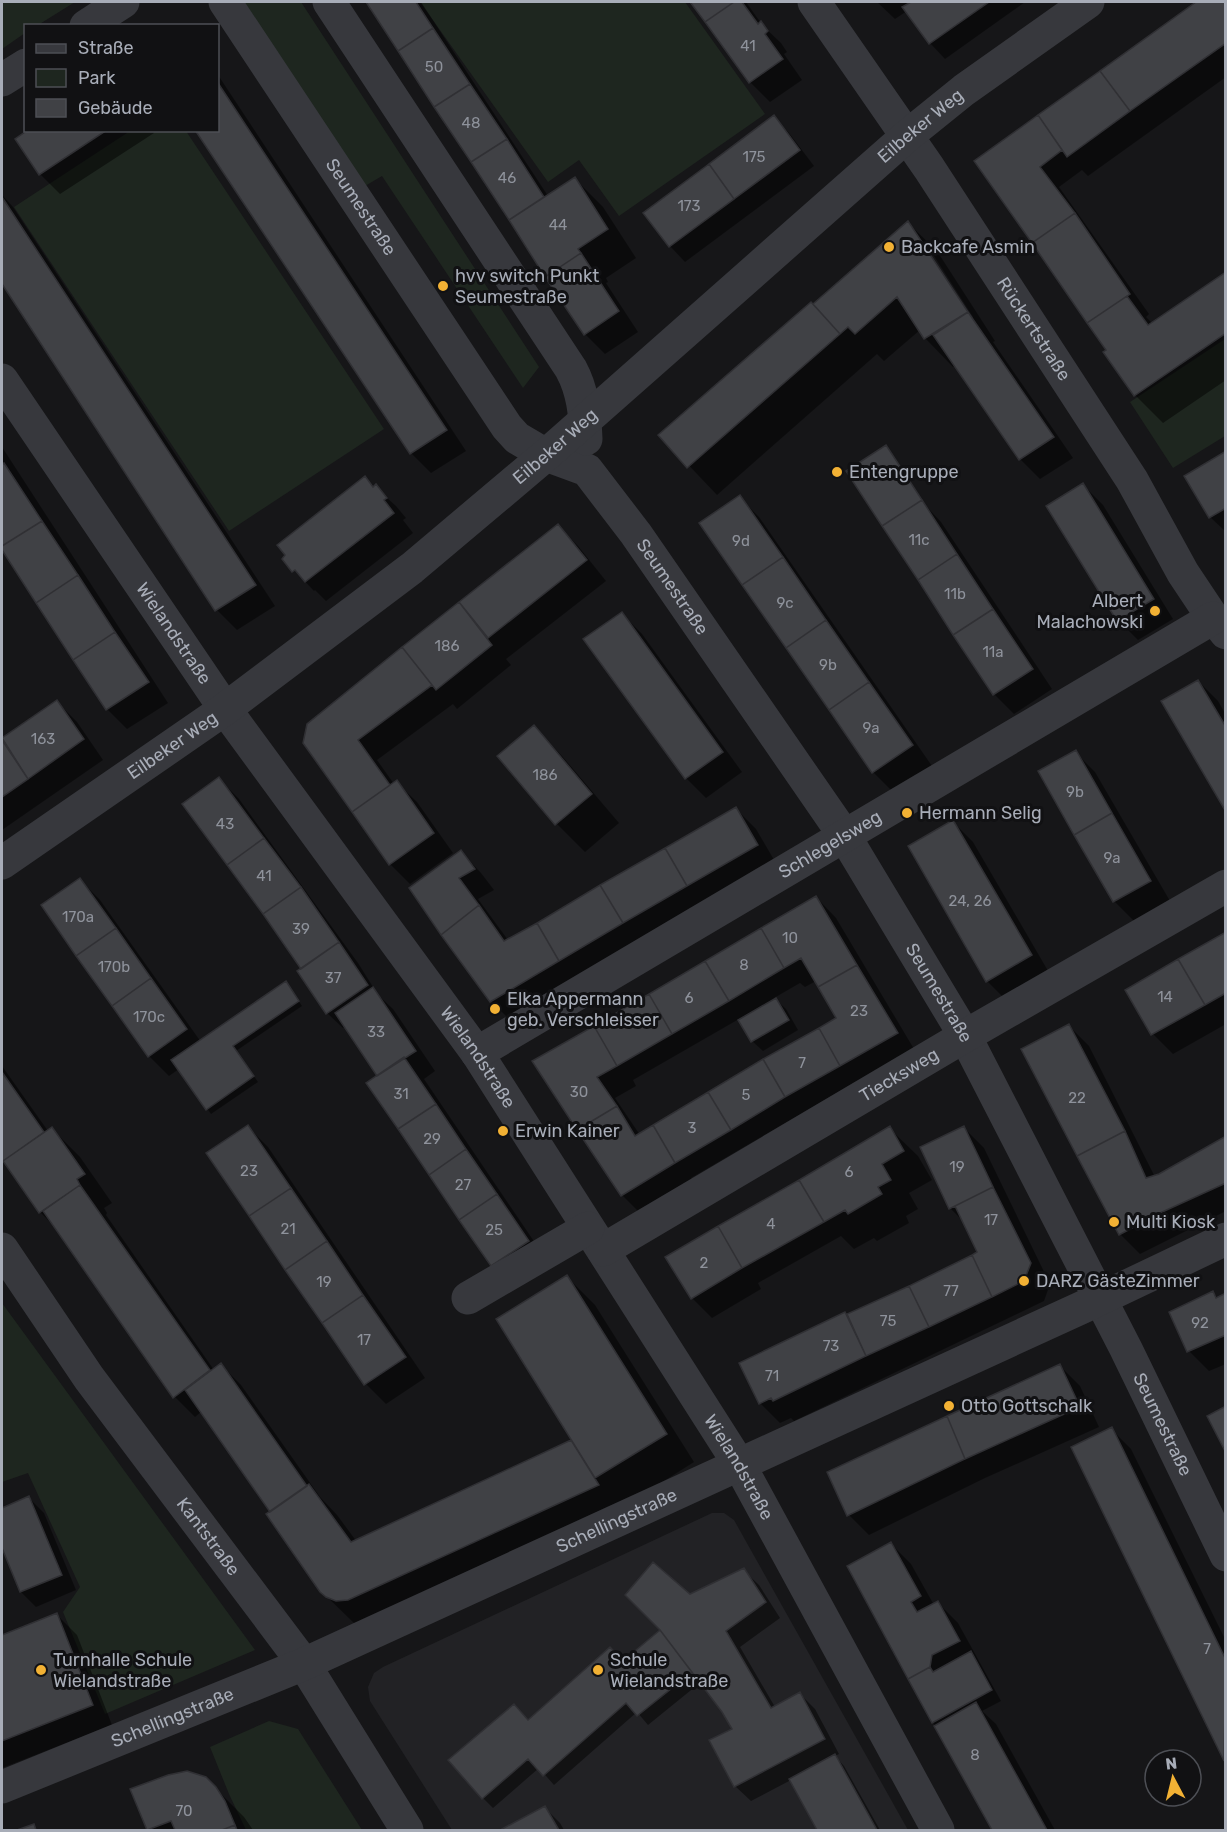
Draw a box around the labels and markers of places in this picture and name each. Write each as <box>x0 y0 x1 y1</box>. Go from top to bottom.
place label: Backcafe Asmin <box>901 236 1035 258</box>
marker: Backcafe Asmin <box>882 240 896 254</box>
place label: hvv switch Punkt Seumestraße <box>455 265 599 308</box>
marker: hvv switch Punkt Seumestraße <box>436 279 450 293</box>
place label: Entengruppe <box>849 461 959 483</box>
marker: Entengruppe <box>830 465 844 479</box>
place label: Albert Malachowski <box>1036 590 1143 633</box>
marker: Albert Malachowski <box>1148 604 1162 618</box>
place label: Hermann Selig <box>919 802 1042 824</box>
marker: Hermann Selig <box>900 806 914 820</box>
place label: Elka Appermann geb. Verschleisser <box>507 988 659 1031</box>
marker: Elka Appermann geb. Verschleisser <box>488 1002 502 1016</box>
place label: Erwin Kainer <box>515 1120 620 1142</box>
marker: Erwin Kainer <box>496 1124 510 1138</box>
place label: Multi Kiosk <box>1126 1211 1216 1233</box>
marker: Multi Kiosk <box>1107 1215 1121 1229</box>
place label: DARZ GästeZimmer <box>1036 1270 1200 1292</box>
marker: DARZ GästeZimmer <box>1017 1274 1031 1288</box>
place label: Otto Gottschalk <box>961 1395 1093 1417</box>
marker: Otto Gottschalk <box>942 1399 956 1413</box>
place label: Turnhalle Schule Wielandstraße <box>53 1649 192 1692</box>
place label: Schule Wielandstraße <box>610 1649 728 1692</box>
marker: Turnhalle Schule Wielandstraße <box>34 1663 48 1677</box>
marker: Schule Wielandstraße <box>591 1663 605 1677</box>

